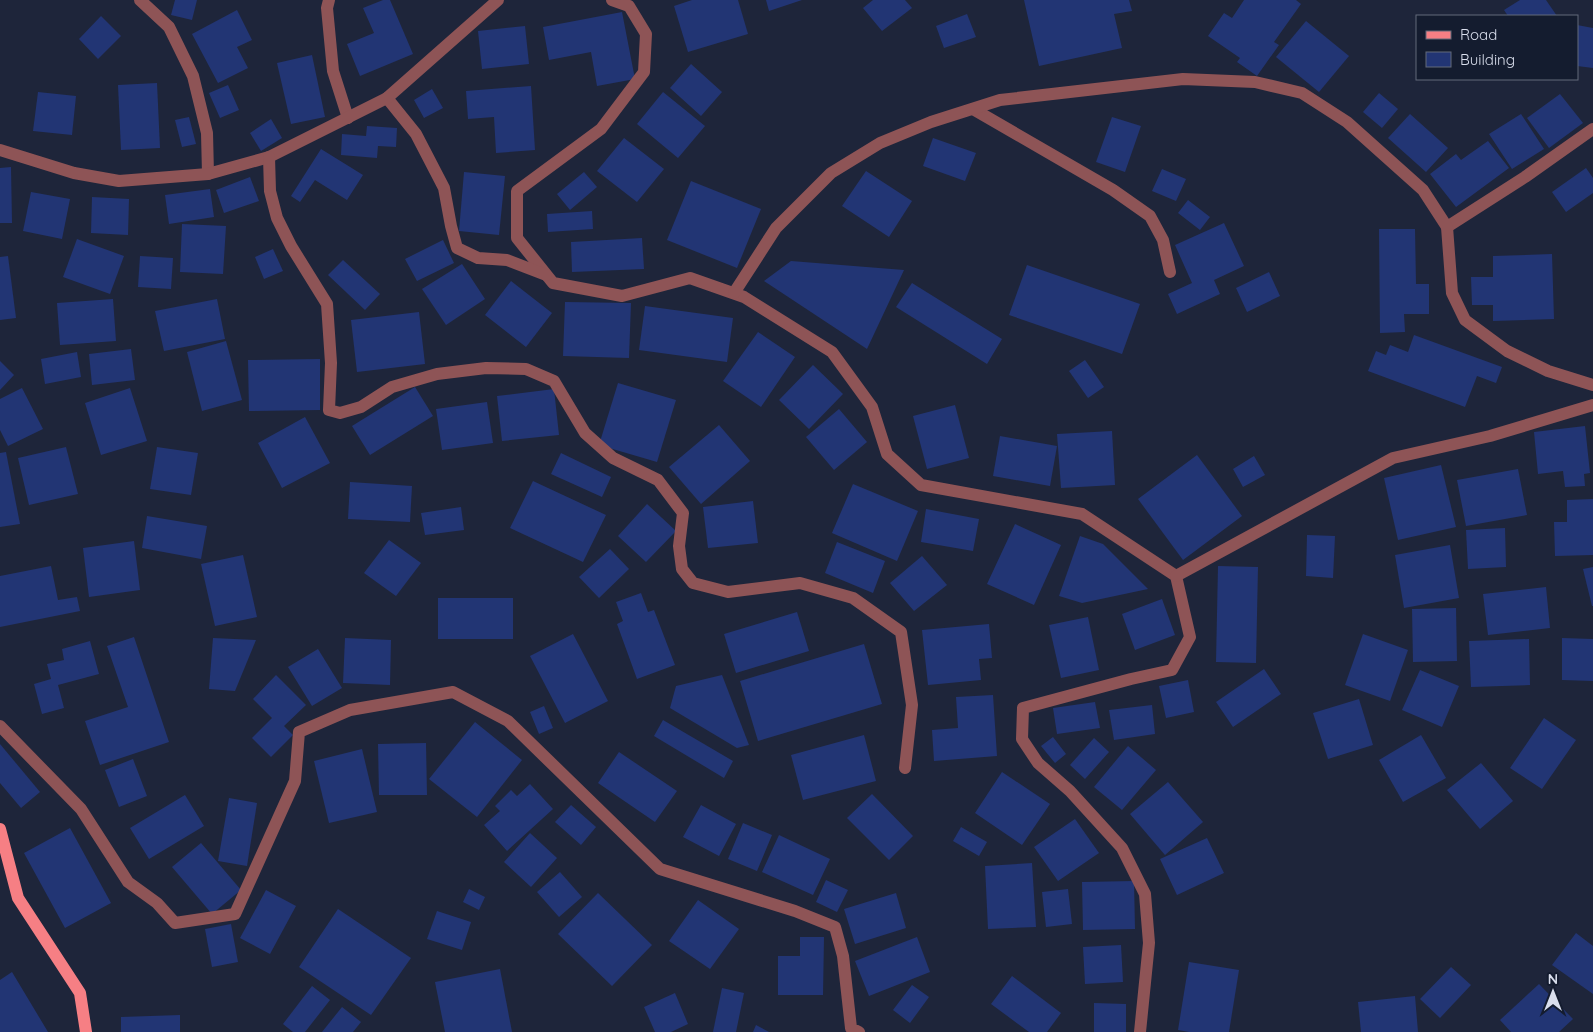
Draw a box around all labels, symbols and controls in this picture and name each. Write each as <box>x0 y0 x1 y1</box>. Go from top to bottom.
legend <box>1416 15 1578 80</box>
text: Road <box>1460 25 1497 44</box>
text: Building <box>1460 50 1515 69</box>
north arrow <box>1528 967 1578 1017</box>
text: N <box>1548 970 1558 988</box>

